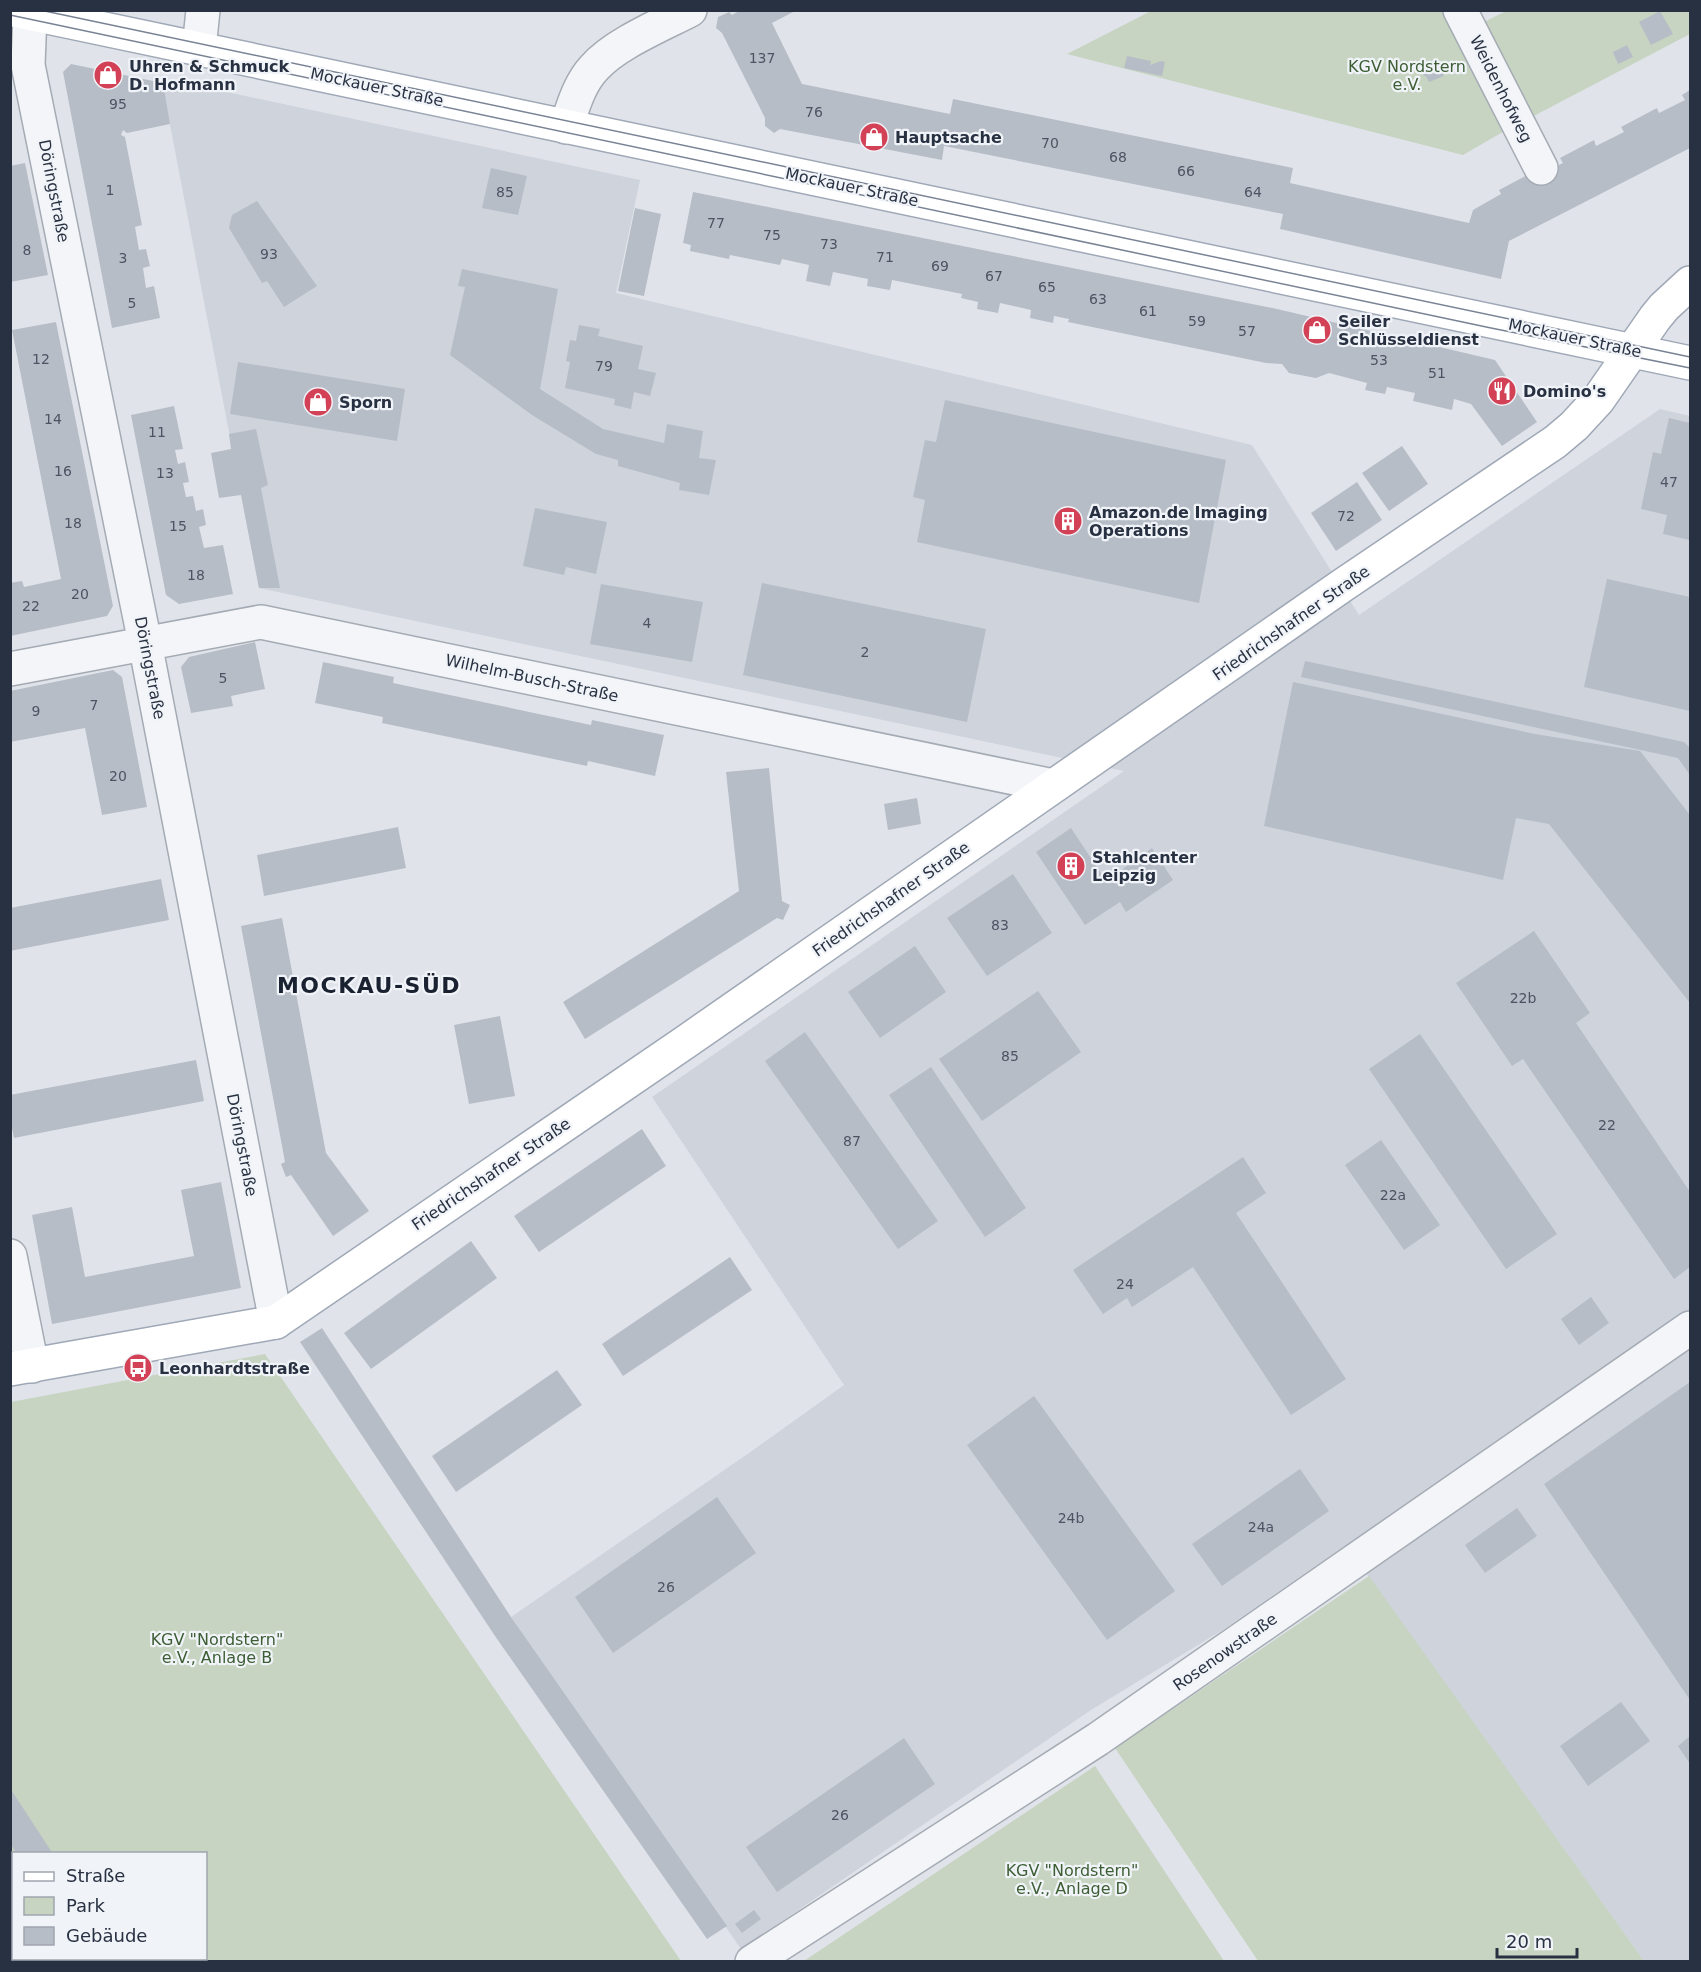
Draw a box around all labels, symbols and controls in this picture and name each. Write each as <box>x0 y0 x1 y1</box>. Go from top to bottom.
street label: Weidenhofweg <box>1466 32 1536 146</box>
house number: 137 <box>749 50 775 66</box>
place label: Uhren & Schmuck D. Hofmann <box>129 57 290 94</box>
park label: KGV Nordstern e.V. <box>1348 57 1466 94</box>
shop icon: Uhren & Schmuck D. Hofmann <box>92 59 124 91</box>
street label: Mockauer Straße <box>309 64 445 110</box>
house number: 95 <box>109 96 127 112</box>
house number: 76 <box>805 104 823 120</box>
shop icon: Hauptsache <box>858 121 890 153</box>
place label: Hauptsache <box>895 128 1002 147</box>
house number: 70 <box>1041 135 1059 151</box>
street label: Döringstraße <box>35 138 73 244</box>
house number: 68 <box>1109 149 1127 165</box>
house number: 66 <box>1177 163 1195 179</box>
street label: Mockauer Straße <box>784 164 920 210</box>
house number: 1 <box>106 182 114 198</box>
house number: 85 <box>496 184 514 200</box>
house number: 64 <box>1244 184 1262 200</box>
house number: 77 <box>707 215 725 231</box>
house number: 75 <box>763 227 781 243</box>
house number: 73 <box>820 236 838 252</box>
house number: 8 <box>23 242 31 258</box>
house number: 93 <box>260 246 278 262</box>
house number: 71 <box>876 249 894 265</box>
house number: 3 <box>119 250 127 266</box>
house number: 69 <box>931 258 949 274</box>
house number: 67 <box>985 268 1003 284</box>
house number: 65 <box>1038 279 1056 295</box>
house number: 63 <box>1089 291 1107 307</box>
house number: 5 <box>128 295 136 311</box>
house number: 61 <box>1139 303 1157 319</box>
place label: Seiler Schlüsseldienst <box>1338 312 1479 349</box>
house number: 59 <box>1188 313 1206 329</box>
shop icon: Seiler Schlüsseldienst <box>1301 314 1333 346</box>
street label: Mockauer Straße <box>1507 315 1643 361</box>
house number: 57 <box>1238 323 1256 339</box>
house number: 12 <box>32 351 50 367</box>
house number: 53 <box>1370 352 1388 368</box>
house number: 79 <box>595 358 613 374</box>
house number: 51 <box>1428 365 1446 381</box>
restaurant icon: Domino's <box>1486 375 1518 407</box>
place label: Domino's <box>1523 382 1606 401</box>
shop icon: Sporn <box>302 386 334 418</box>
place label: Sporn <box>339 393 392 412</box>
house number: 14 <box>44 411 62 427</box>
house number: 11 <box>148 424 166 440</box>
house number: 16 <box>54 463 72 479</box>
house number: 13 <box>156 465 174 481</box>
house number: 47 <box>1660 474 1678 490</box>
place label: Amazon.de Imaging Operations <box>1089 503 1268 540</box>
building icon: Amazon.de Imaging Operations <box>1052 505 1084 537</box>
house number: 72 <box>1337 508 1355 524</box>
house number: 18 <box>64 515 82 531</box>
house number: 15 <box>169 518 187 534</box>
street label: Friedrichshafner Straße <box>1209 561 1373 685</box>
house number: 18 <box>187 567 205 583</box>
house number: 20 <box>71 586 89 602</box>
house number: 22 <box>22 598 40 614</box>
street label: Döringstraße <box>131 615 169 721</box>
house number: 4 <box>643 615 652 631</box>
house number: 2 <box>861 644 869 660</box>
street label: Wilhelm-Busch-Straße <box>444 650 620 706</box>
house number: 5 <box>219 670 227 686</box>
house number: 7 <box>90 697 98 713</box>
house number: 9 <box>32 703 40 719</box>
house number: 20 <box>109 768 127 784</box>
street label: Friedrichshafner Straße <box>809 837 973 961</box>
place label: Stahlcenter Leipzig <box>1092 848 1197 885</box>
building icon: Stahlcenter Leipzig <box>1055 850 1087 882</box>
house number: 83 <box>991 917 1009 933</box>
district label: MOCKAU-SÜD <box>277 973 461 998</box>
house number: 22b <box>1510 990 1536 1006</box>
house number: 85 <box>1001 1048 1019 1064</box>
street label: Döringstraße <box>223 1092 261 1198</box>
street label: Friedrichshafner Straße <box>408 1114 574 1234</box>
house number: 22 <box>1598 1117 1616 1133</box>
house number: 87 <box>843 1133 861 1149</box>
house number: 22a <box>1380 1187 1406 1203</box>
house number: 24 <box>1116 1276 1134 1292</box>
bus stop icon: Leonhardtstraße <box>122 1352 154 1384</box>
place label: Leonhardtstraße <box>159 1359 310 1378</box>
house number: 24b <box>1058 1510 1084 1526</box>
house number: 24a <box>1248 1519 1274 1535</box>
house number: 26 <box>657 1579 675 1595</box>
street label: Rosenowstraße <box>1169 1609 1281 1695</box>
park label: KGV "Nordstern" e.V., Anlage B <box>151 1630 283 1667</box>
house number: 26 <box>831 1807 849 1823</box>
legend <box>12 1852 207 1960</box>
park label: KGV "Nordstern" e.V., Anlage D <box>1006 1861 1138 1898</box>
text: Straße <box>66 1865 125 1886</box>
text: Park <box>66 1895 105 1916</box>
scale bar <box>1497 1921 1576 1959</box>
text: Gebäude <box>66 1925 147 1946</box>
text: 20 m <box>1506 1931 1552 1952</box>

